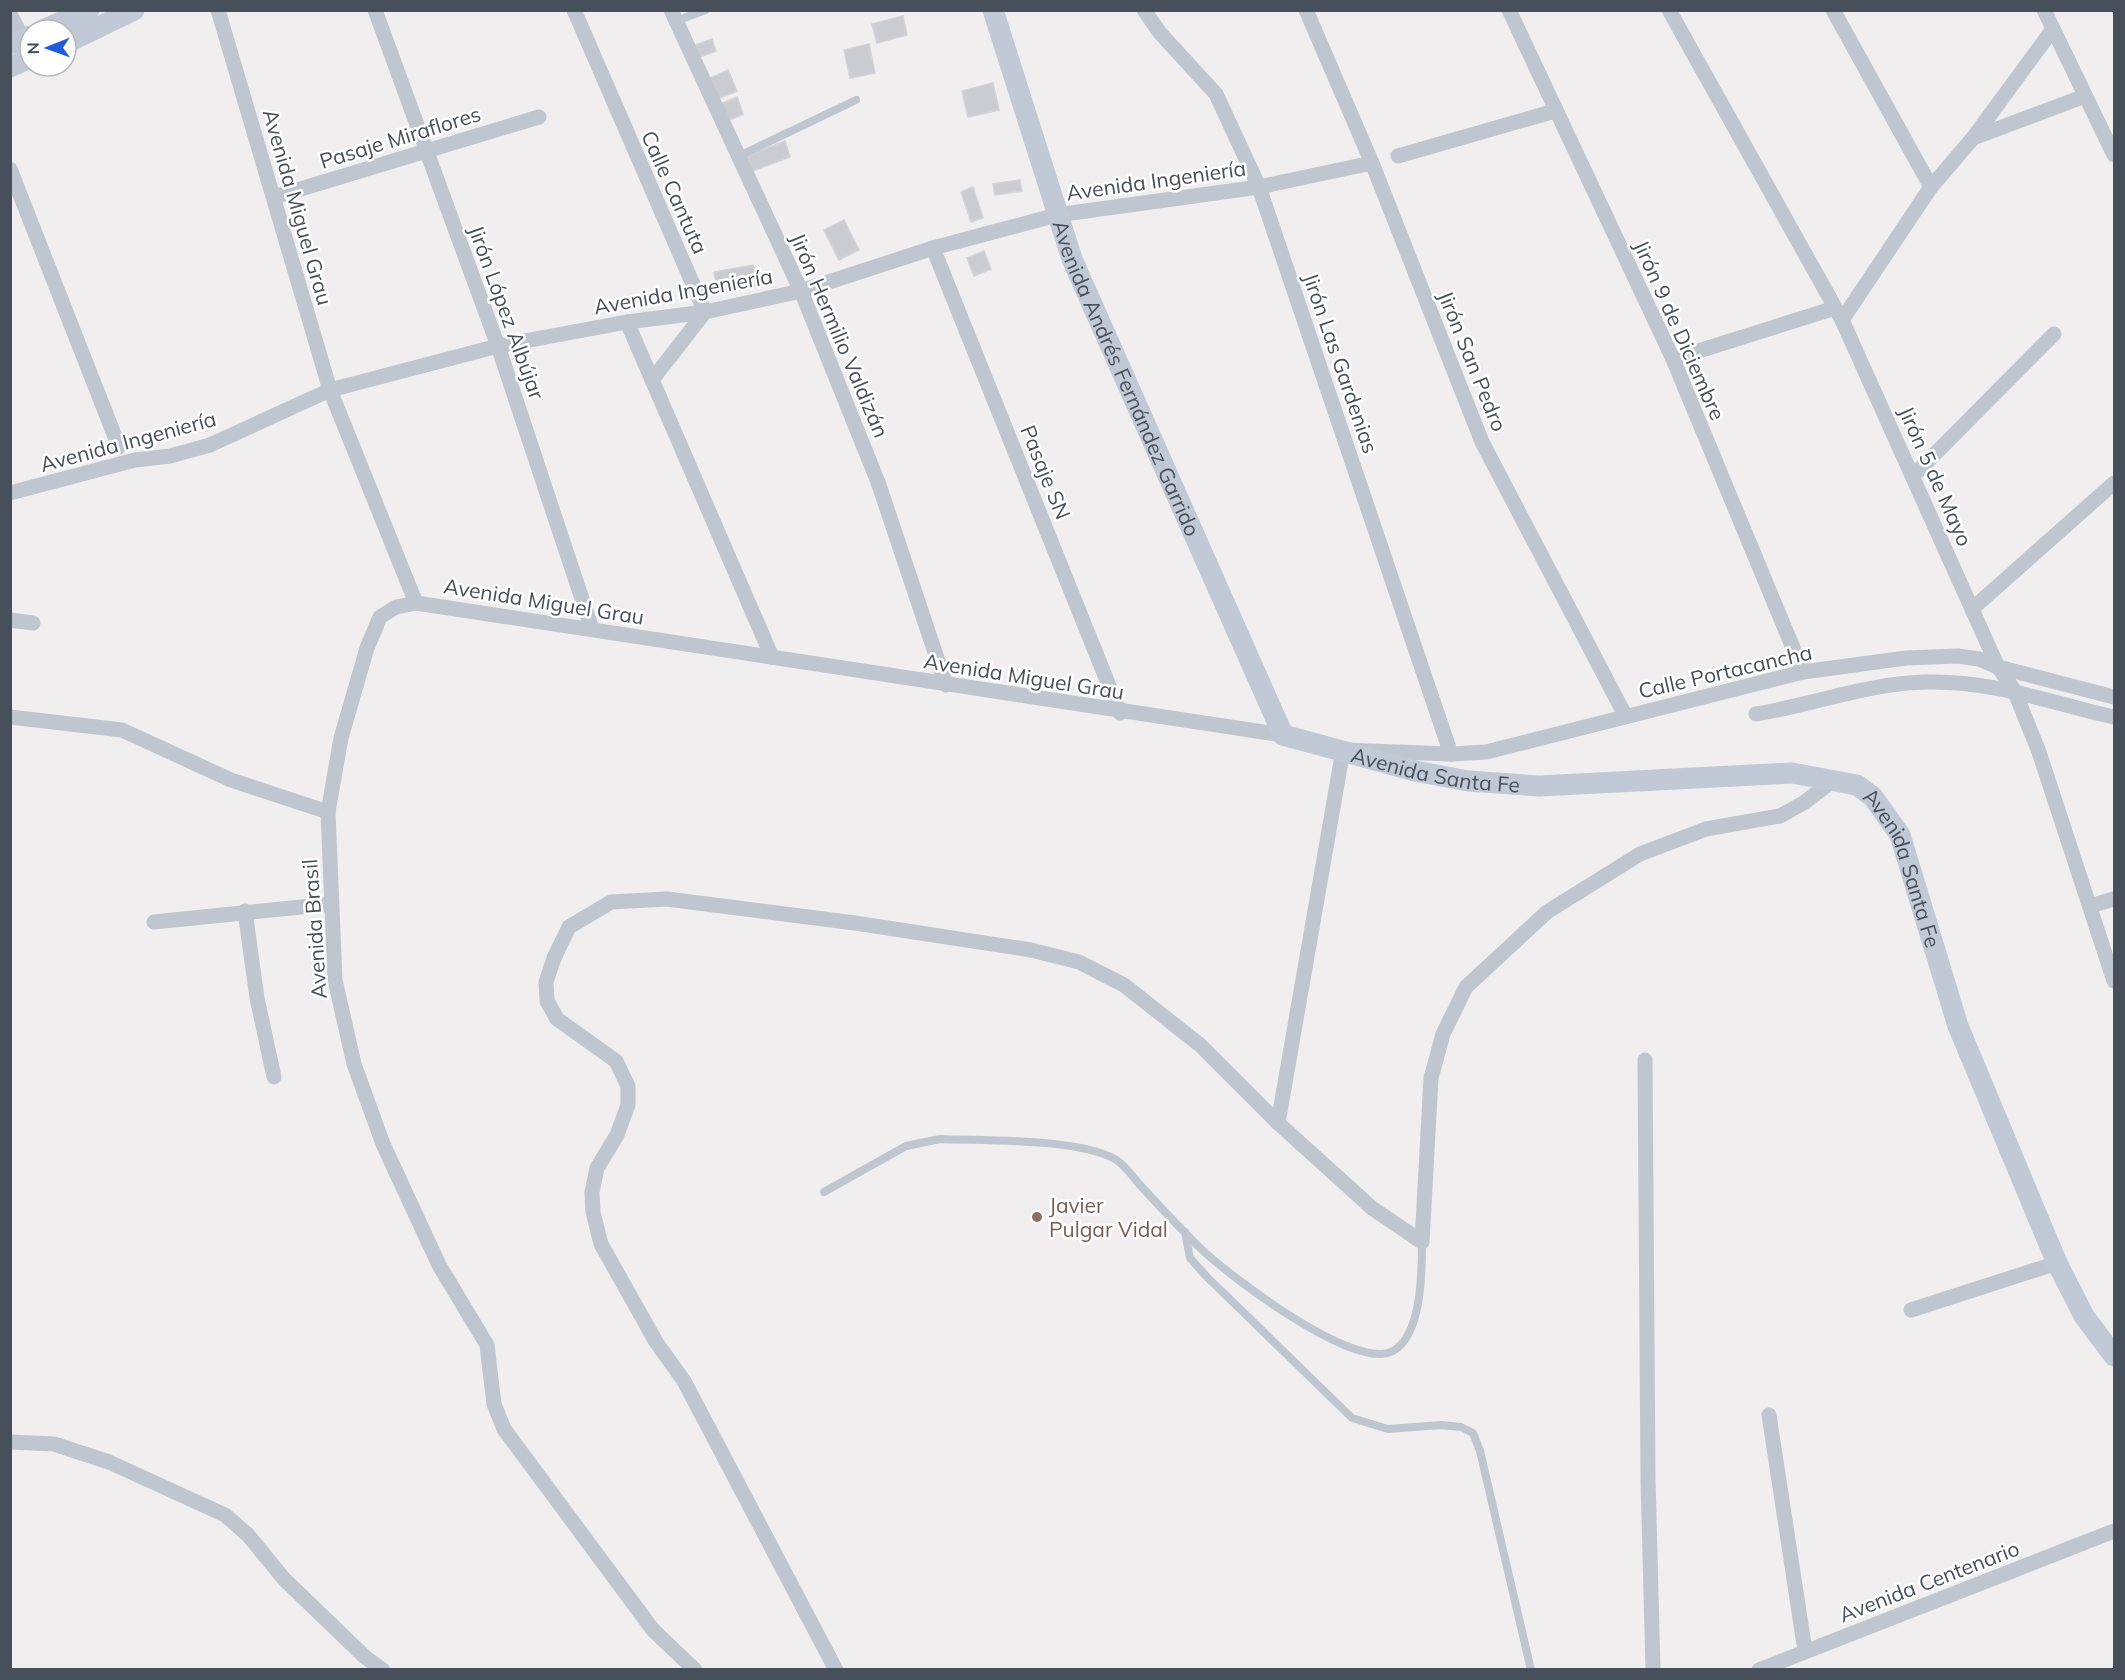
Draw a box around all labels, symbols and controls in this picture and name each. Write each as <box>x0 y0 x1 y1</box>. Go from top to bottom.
north arrow <box>18 18 78 78</box>
text: N <box>23 42 43 54</box>
street label: Pasaje Miraflores <box>316 100 484 174</box>
street label: Avenida Miguel Grau <box>258 106 338 308</box>
street label: Calle Cantuta <box>636 126 714 258</box>
street label: Avenida Ingeniería <box>1065 155 1247 205</box>
street label: Avenida Andrés Fernández Garrido <box>1048 217 1206 540</box>
street label: Jirón López Albújar <box>463 221 551 403</box>
street label: Jirón Hermilio Valdizán <box>785 229 895 441</box>
street label: Jirón 9 de Diciembre <box>1629 236 1731 424</box>
street label: Avenida Ingeniería <box>592 262 774 320</box>
street label: Jirón Las Gardenias <box>1298 269 1384 457</box>
street label: Jirón San Pedro <box>1433 287 1513 435</box>
street label: Jirón 5 de Mayo <box>1894 402 1978 550</box>
street label: Avenida Ingeniería <box>37 405 219 477</box>
street label: Pasaje SN <box>1015 421 1077 523</box>
street label: Avenida Miguel Grau <box>442 572 646 630</box>
street label: Calle Portacancha <box>1636 638 1814 704</box>
street label: Avenida Miguel Grau <box>922 647 1126 705</box>
street label: Avenida Santa Fe <box>1348 741 1521 798</box>
street label: Avenida Santa Fe <box>1859 782 1946 951</box>
street label: Avenida Brasil <box>296 858 332 1000</box>
place label: Javier Pulgar Vidal <box>1049 1192 1168 1242</box>
marker: Javier Pulgar Vidal <box>1030 1210 1044 1224</box>
street label: Avenida Centenario <box>1835 1535 2023 1627</box>

